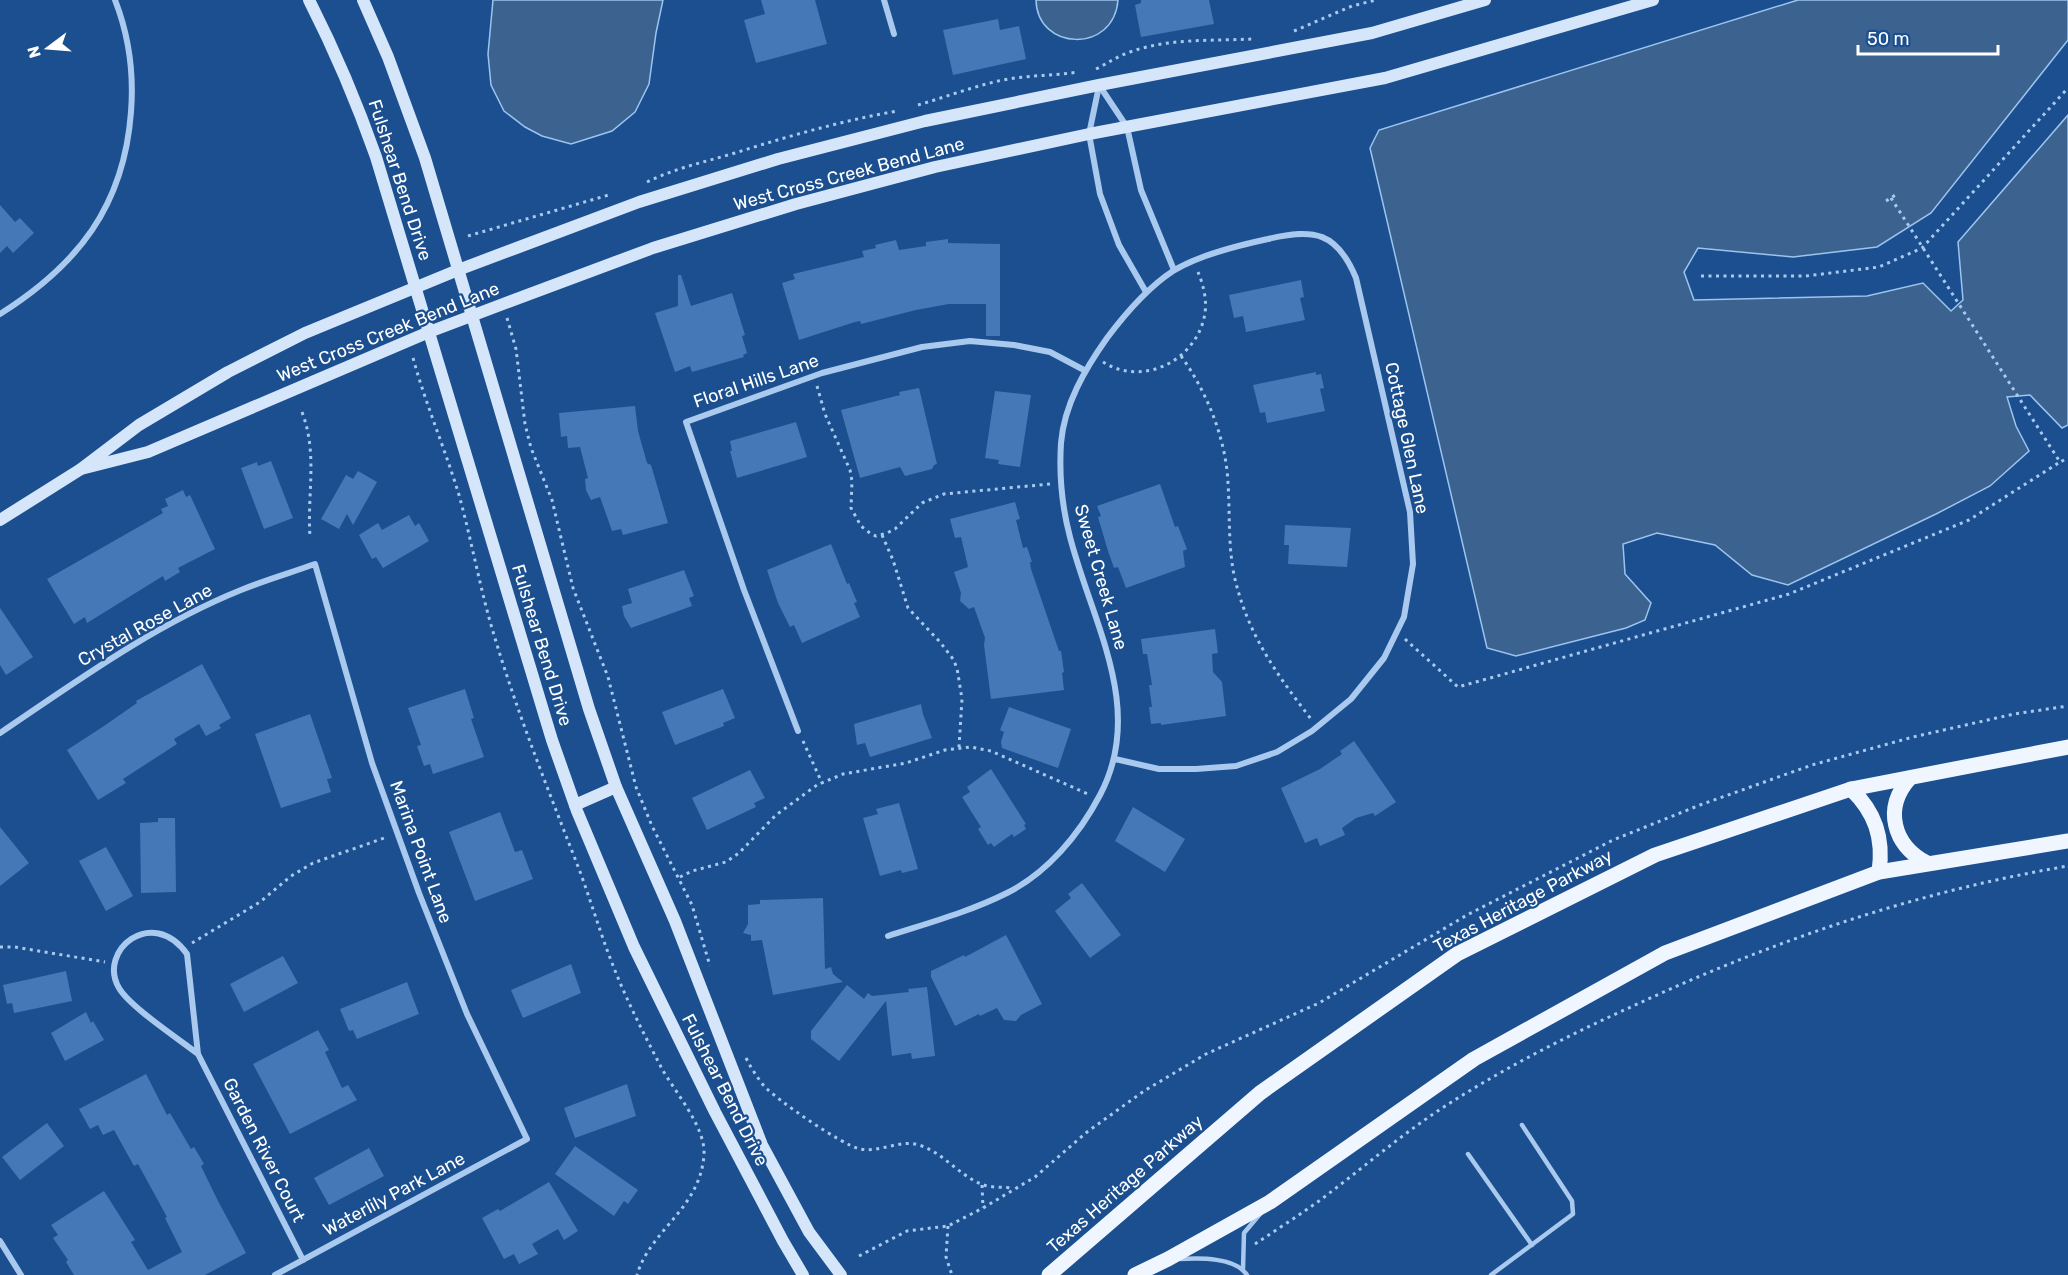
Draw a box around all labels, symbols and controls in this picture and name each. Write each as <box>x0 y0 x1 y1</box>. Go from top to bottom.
north arrow <box>18 18 78 78</box>
scale bar <box>1858 18 1998 56</box>
text: 50 m <box>1867 28 1910 50</box>
text: N <box>23 44 45 60</box>
street label: Fulshear Bend Drive <box>364 97 436 263</box>
street label: West Cross Creek Bend Lane <box>731 133 967 215</box>
street label: West Cross Creek Bend Lane <box>274 277 502 387</box>
street label: Floral Hills Lane <box>690 349 822 413</box>
street label: Cottage Glen Lane <box>1380 360 1434 516</box>
street label: Sweet Creek Lane <box>1070 502 1132 652</box>
street label: Fulshear Bend Drive <box>507 561 577 729</box>
street label: Crystal Rose Lane <box>74 579 216 671</box>
street label: Marina Point Lane <box>385 778 457 926</box>
street label: Texas Heritage Parkway <box>1430 844 1616 958</box>
street label: Fulshear Bend Drive <box>677 1010 773 1170</box>
street label: Garden River Court <box>218 1074 310 1226</box>
street label: Texas Heritage Parkway <box>1043 1110 1207 1258</box>
street label: Waterlily Park Lane <box>319 1147 469 1241</box>

